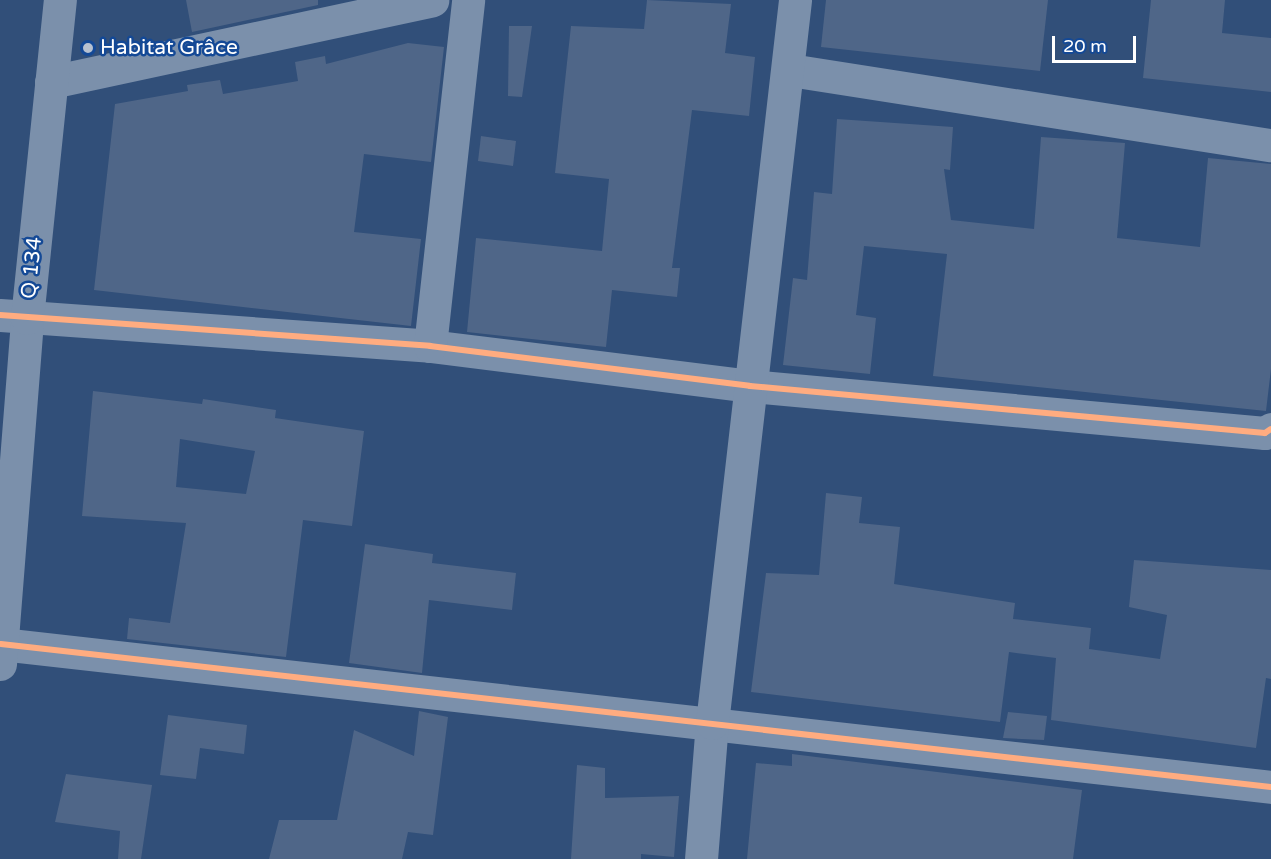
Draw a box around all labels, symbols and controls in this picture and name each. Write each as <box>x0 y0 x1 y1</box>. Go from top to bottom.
scale bar <box>1055 24 1139 62</box>
place label: Habitat Grâce <box>100 35 238 61</box>
text: 20 m <box>1063 35 1107 57</box>
marker: Habitat Grâce <box>81 41 95 55</box>
street label: Q 134 <box>16 236 48 300</box>

